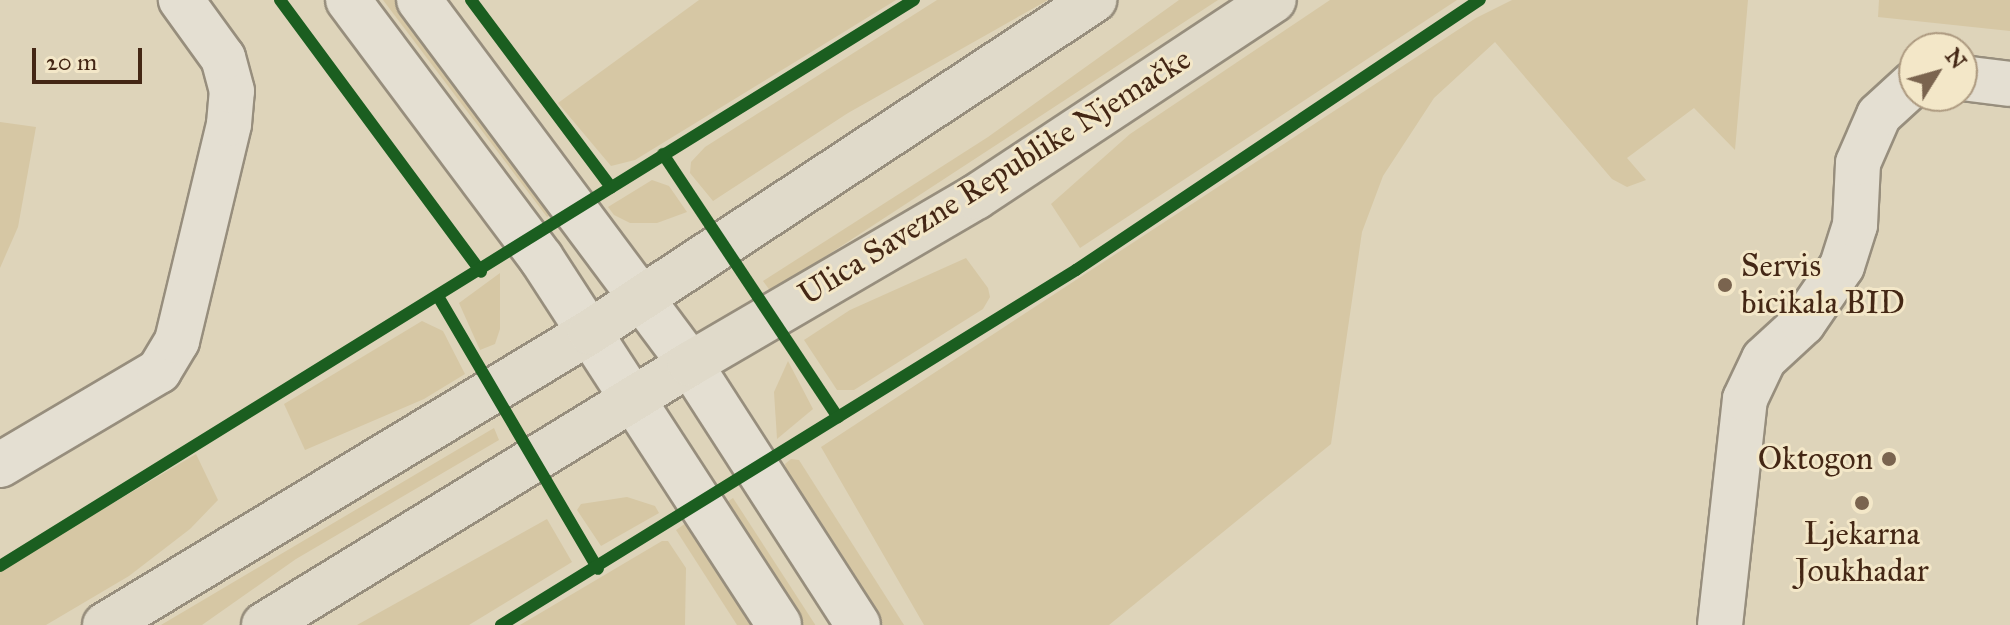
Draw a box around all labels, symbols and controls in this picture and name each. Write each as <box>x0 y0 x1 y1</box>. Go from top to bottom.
scale bar <box>36 32 146 82</box>
north arrow <box>1898 32 1978 112</box>
street label: Ulica Savezne Republike Njemačke <box>792 40 1198 314</box>
text: N <box>1940 43 1972 74</box>
text: 20 m <box>46 47 97 77</box>
place label: Servis bicikala BID <box>1741 248 1905 323</box>
marker: Servis bicikala BID <box>1716 276 1734 294</box>
place label: Oktogon <box>1758 440 1873 478</box>
marker: Oktogon <box>1880 450 1898 468</box>
marker: Ljekarna Joukhadar <box>1853 494 1871 512</box>
place label: Ljekarna Joukhadar <box>1795 516 1929 591</box>

